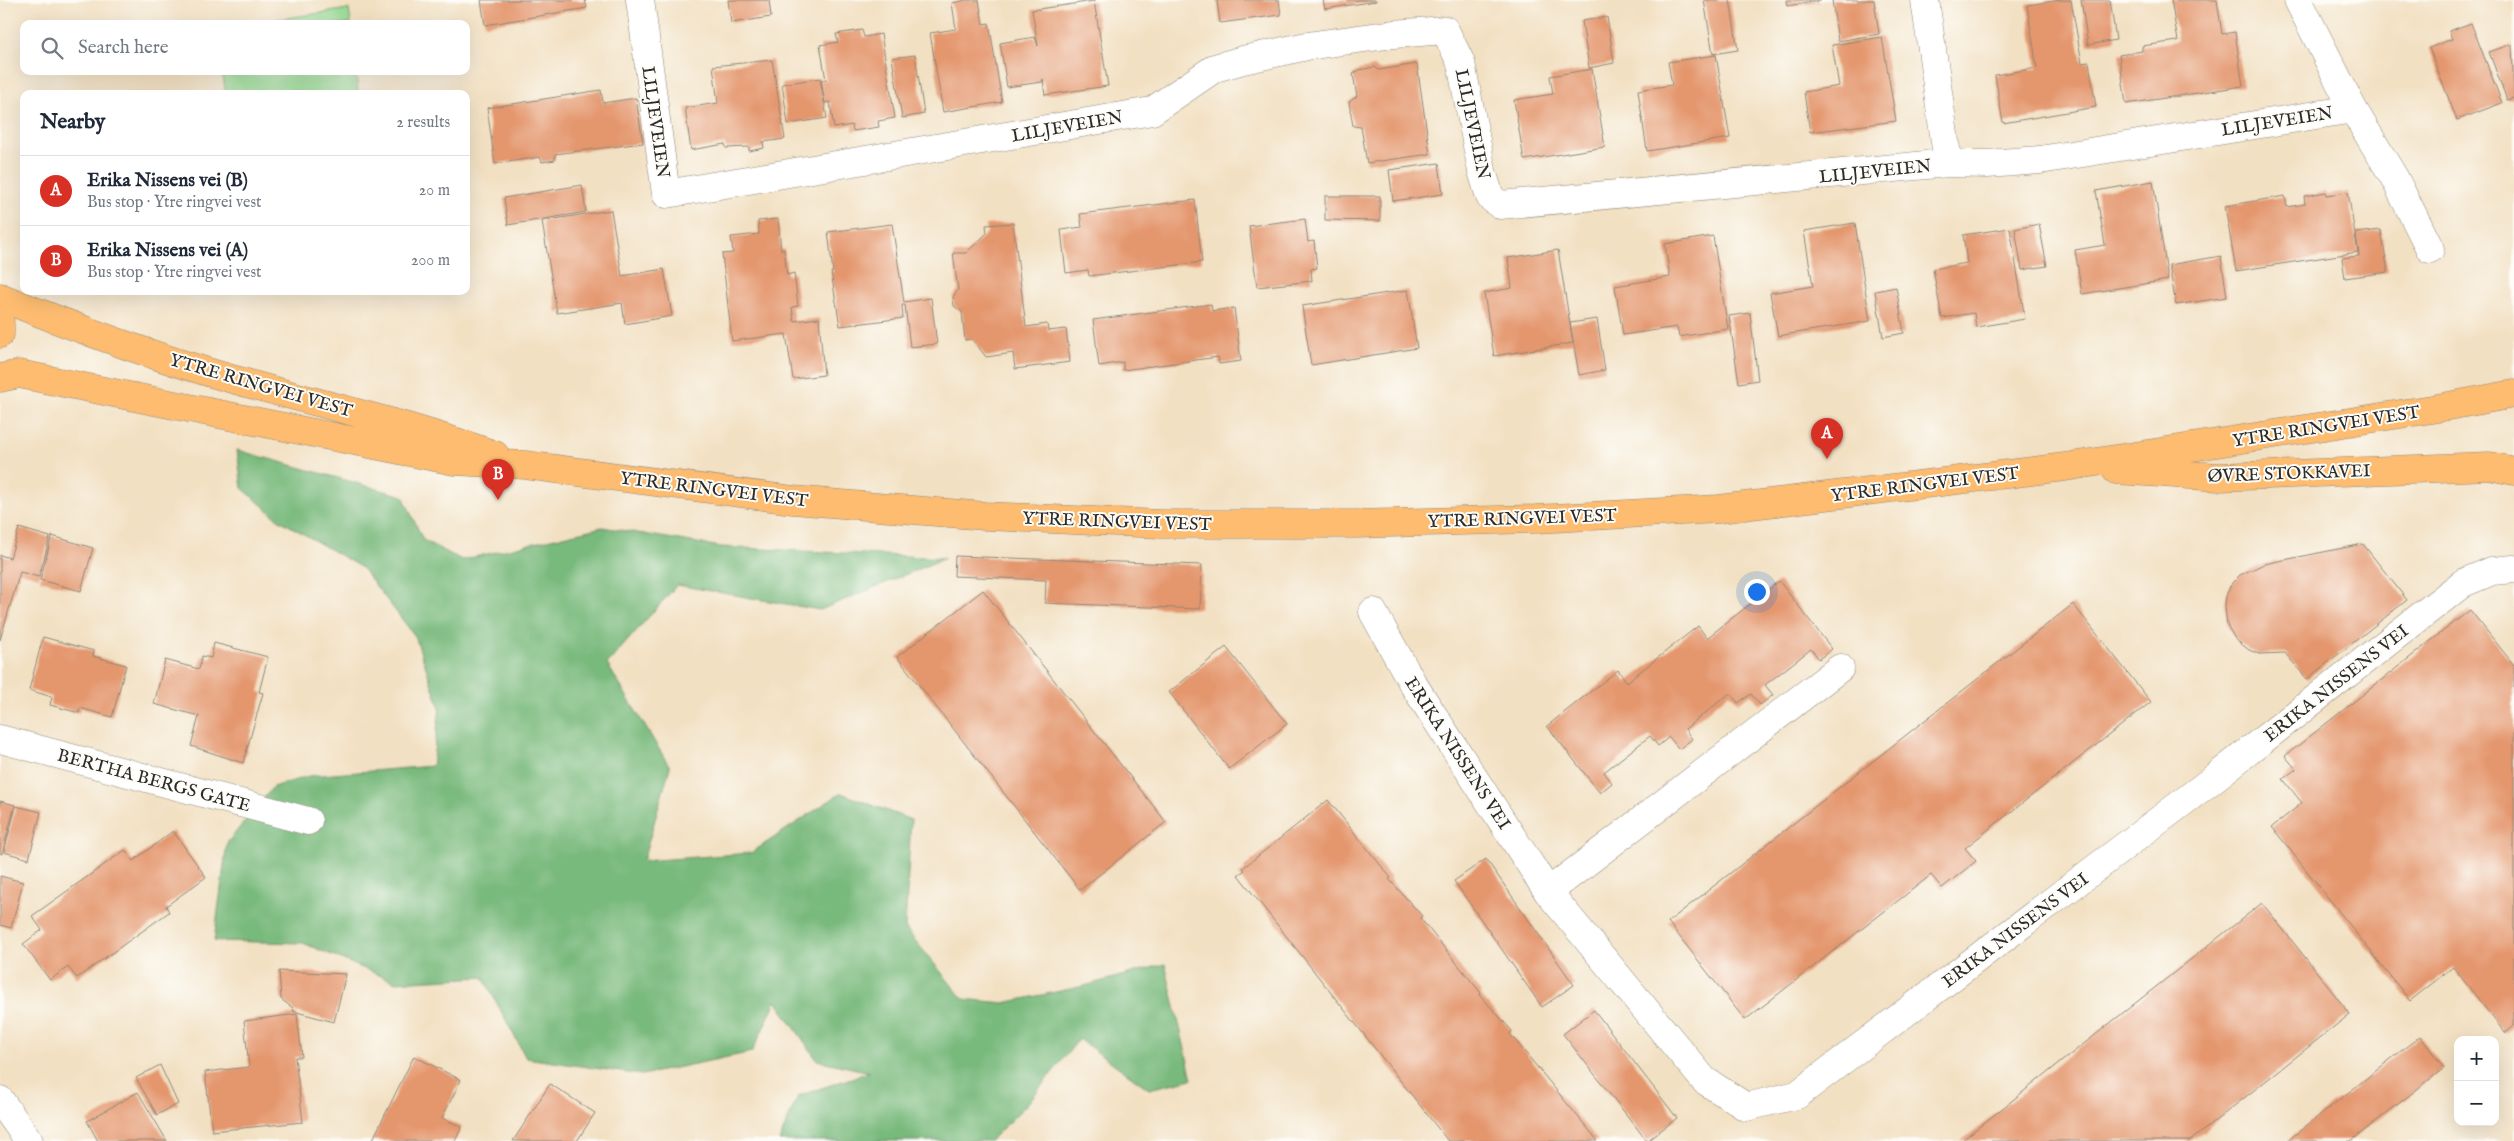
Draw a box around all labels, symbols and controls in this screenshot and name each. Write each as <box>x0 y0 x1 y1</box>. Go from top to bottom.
search box <box>20 20 470 75</box>
icon: search <box>38 34 66 62</box>
text: Search here <box>78 36 169 60</box>
street label: LILJEVEIEN <box>635 65 674 180</box>
street label: LILJEVEIEN <box>1449 67 1495 182</box>
street label: LILJEVEIEN <box>2220 102 2335 143</box>
street label: LILJEVEIEN <box>1010 106 1125 149</box>
text: Nearby <box>40 109 105 136</box>
text: 2 results <box>396 113 450 133</box>
street label: LILJEVEIEN <box>1818 155 1933 190</box>
text: Erika Nissens vei (B) <box>87 169 248 193</box>
text: A <box>51 181 61 201</box>
text: 20 m <box>419 181 450 201</box>
text: Bus stop · Ytre ringvei vest <box>87 193 262 213</box>
text: Erika Nissens vei (A) <box>87 239 248 263</box>
text: B <box>51 251 61 271</box>
text: 200 m <box>411 251 450 271</box>
text: Bus stop · Ytre ringvei vest <box>87 263 262 283</box>
street label: YTRE RINGVEI VEST <box>167 349 355 424</box>
street label: YTRE RINGVEI VEST <box>2231 401 2421 454</box>
pin: A <box>1811 418 1843 459</box>
pin: B <box>482 459 514 500</box>
street label: ØVRE STOKKAVEI <box>2207 460 2371 489</box>
street label: YTRE RINGVEI VEST <box>1830 463 2020 508</box>
street label: YTRE RINGVEI VEST <box>619 468 809 513</box>
street label: YTRE RINGVEI VEST <box>1427 505 1617 534</box>
street label: YTRE RINGVEI VEST <box>1022 508 1212 537</box>
your location <box>1744 579 1770 605</box>
street label: ERIKA NISSENS VEI <box>2260 620 2414 748</box>
street label: ERIKA NISSENS VEI <box>1399 673 1515 835</box>
street label: BERTHA BERGS GATE <box>55 745 253 818</box>
street label: ERIKA NISSENS VEI <box>1938 868 2094 994</box>
map controls <box>2454 1036 2499 1126</box>
button: + <box>2454 1036 2499 1081</box>
button: − <box>2454 1081 2499 1126</box>

